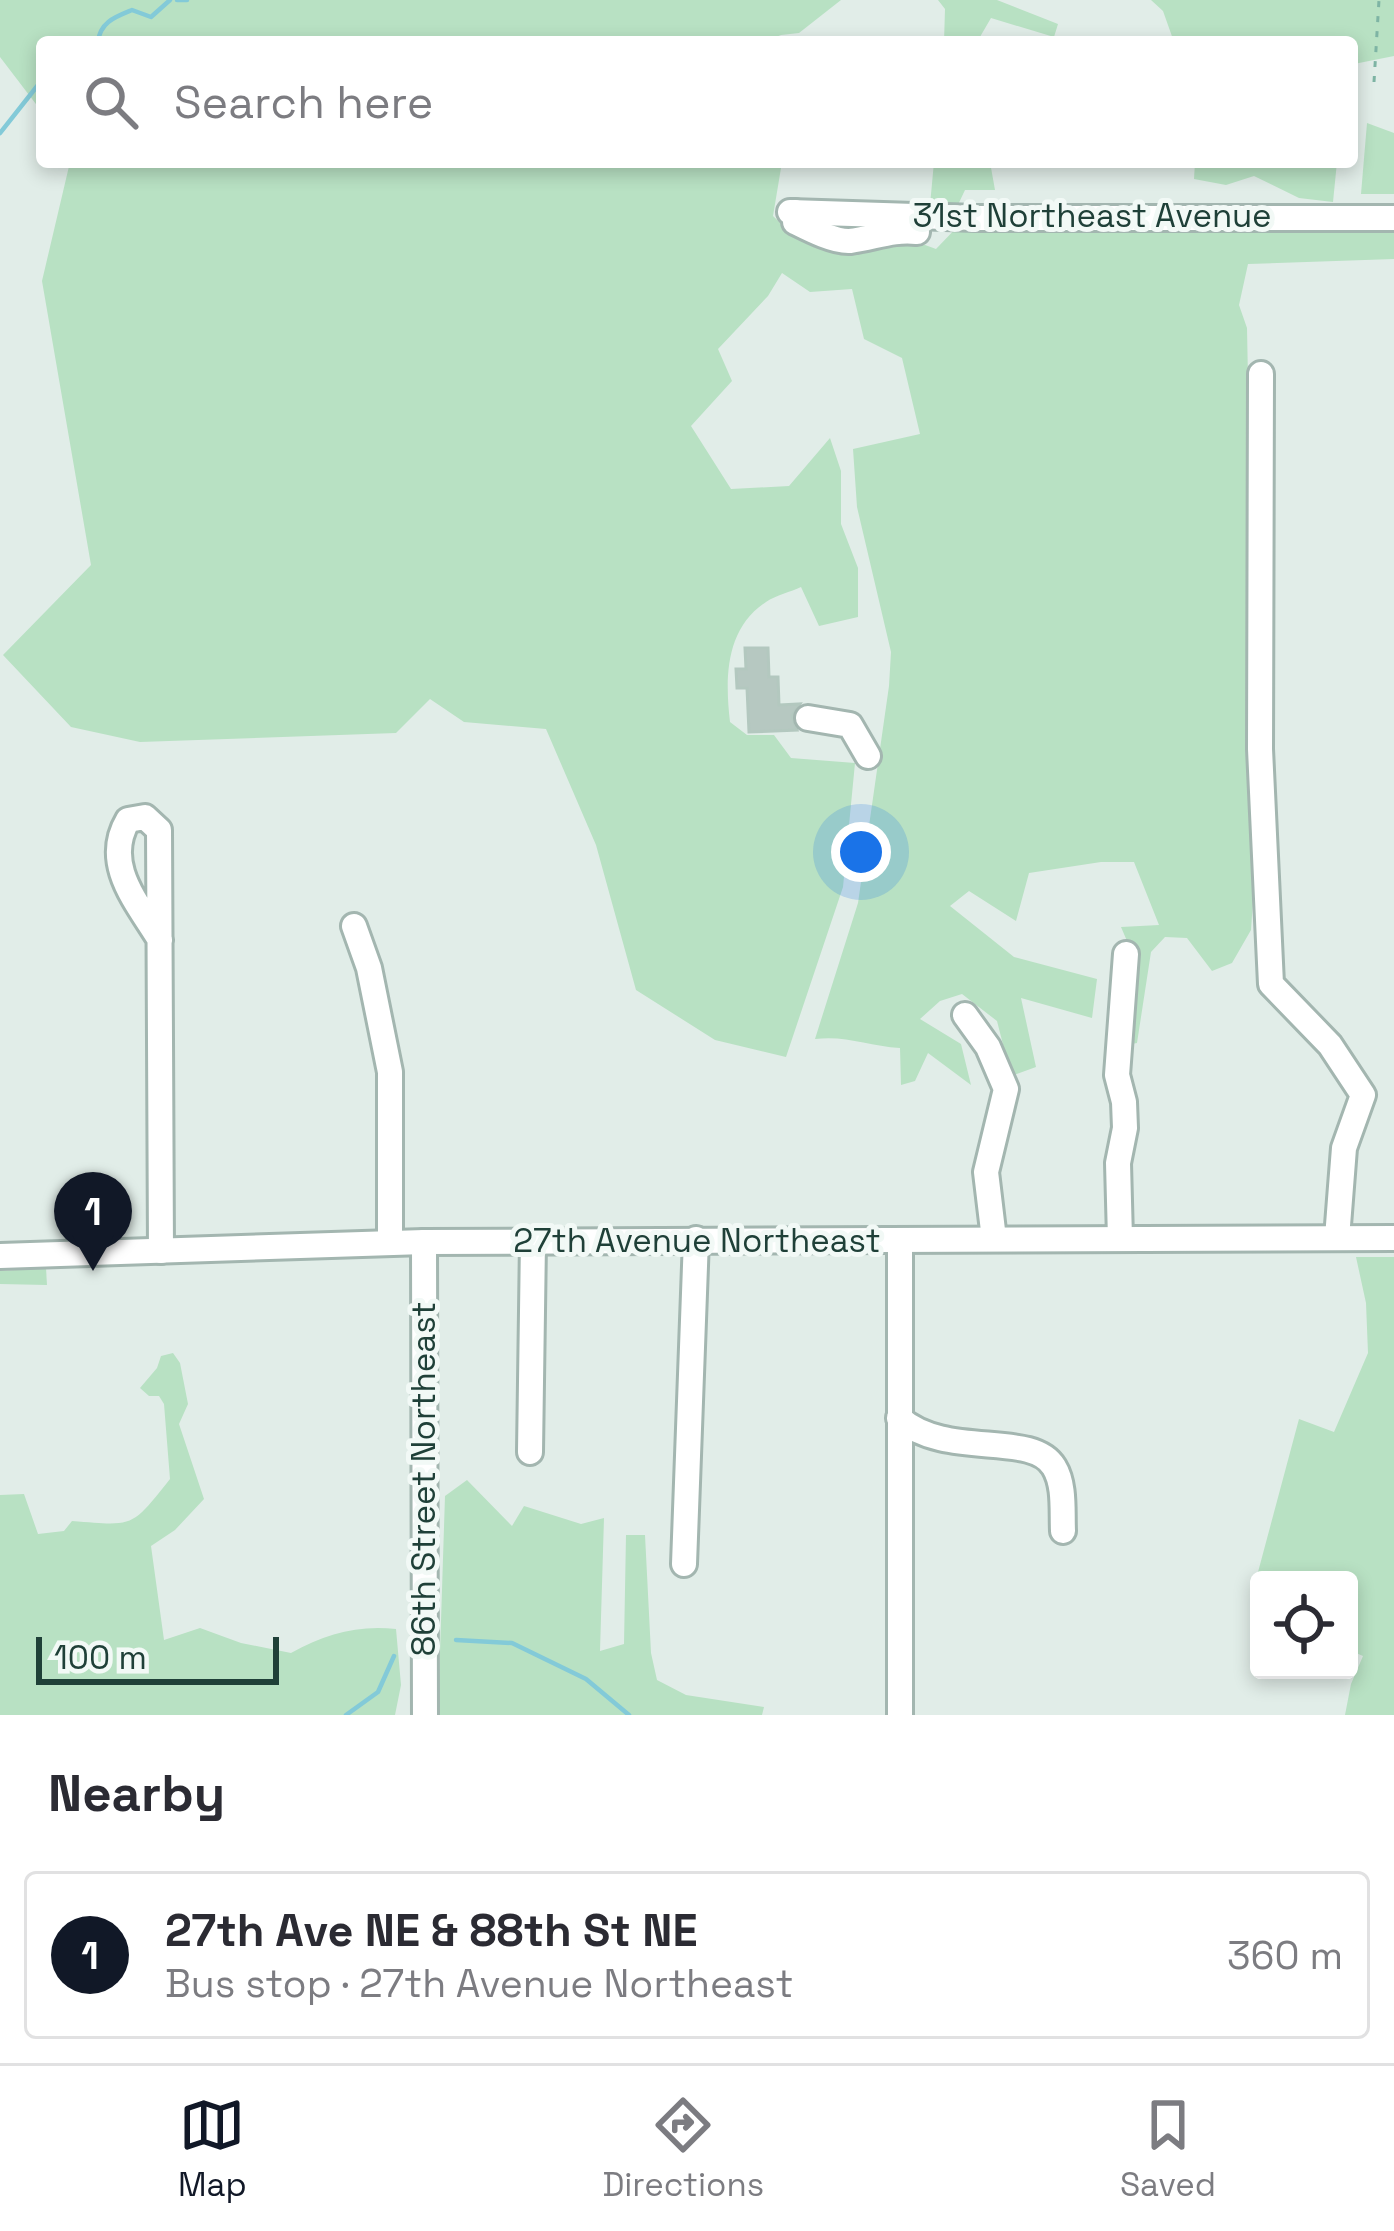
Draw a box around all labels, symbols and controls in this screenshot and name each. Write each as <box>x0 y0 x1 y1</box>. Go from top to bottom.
search box <box>36 36 1358 168</box>
icon: search <box>78 69 144 135</box>
text: Search here <box>174 74 433 131</box>
street label: 31st Northeast Avenue <box>912 195 1272 237</box>
your location <box>831 822 891 882</box>
pin: 1 <box>54 1172 132 1271</box>
street label: 27th Avenue Northeast <box>513 1220 881 1262</box>
street label: 86th Street Northeast <box>403 1302 445 1656</box>
map controls <box>1250 1571 1358 1679</box>
button: locate <box>1250 1571 1358 1679</box>
scale bar <box>36 1631 279 1684</box>
text: 100 m <box>54 1637 147 1679</box>
text: Nearby <box>48 1761 225 1826</box>
text: 27th Ave NE & 88th St NE <box>165 1902 697 1959</box>
text: 1 <box>81 1931 99 1980</box>
text: 360 m <box>1227 1931 1343 1980</box>
text: Bus stop · 27th Avenue Northeast <box>165 1959 793 2008</box>
tab: Map <box>178 2092 247 2206</box>
tab: Directions <box>602 2092 764 2206</box>
tab: Saved <box>1120 2092 1216 2206</box>

